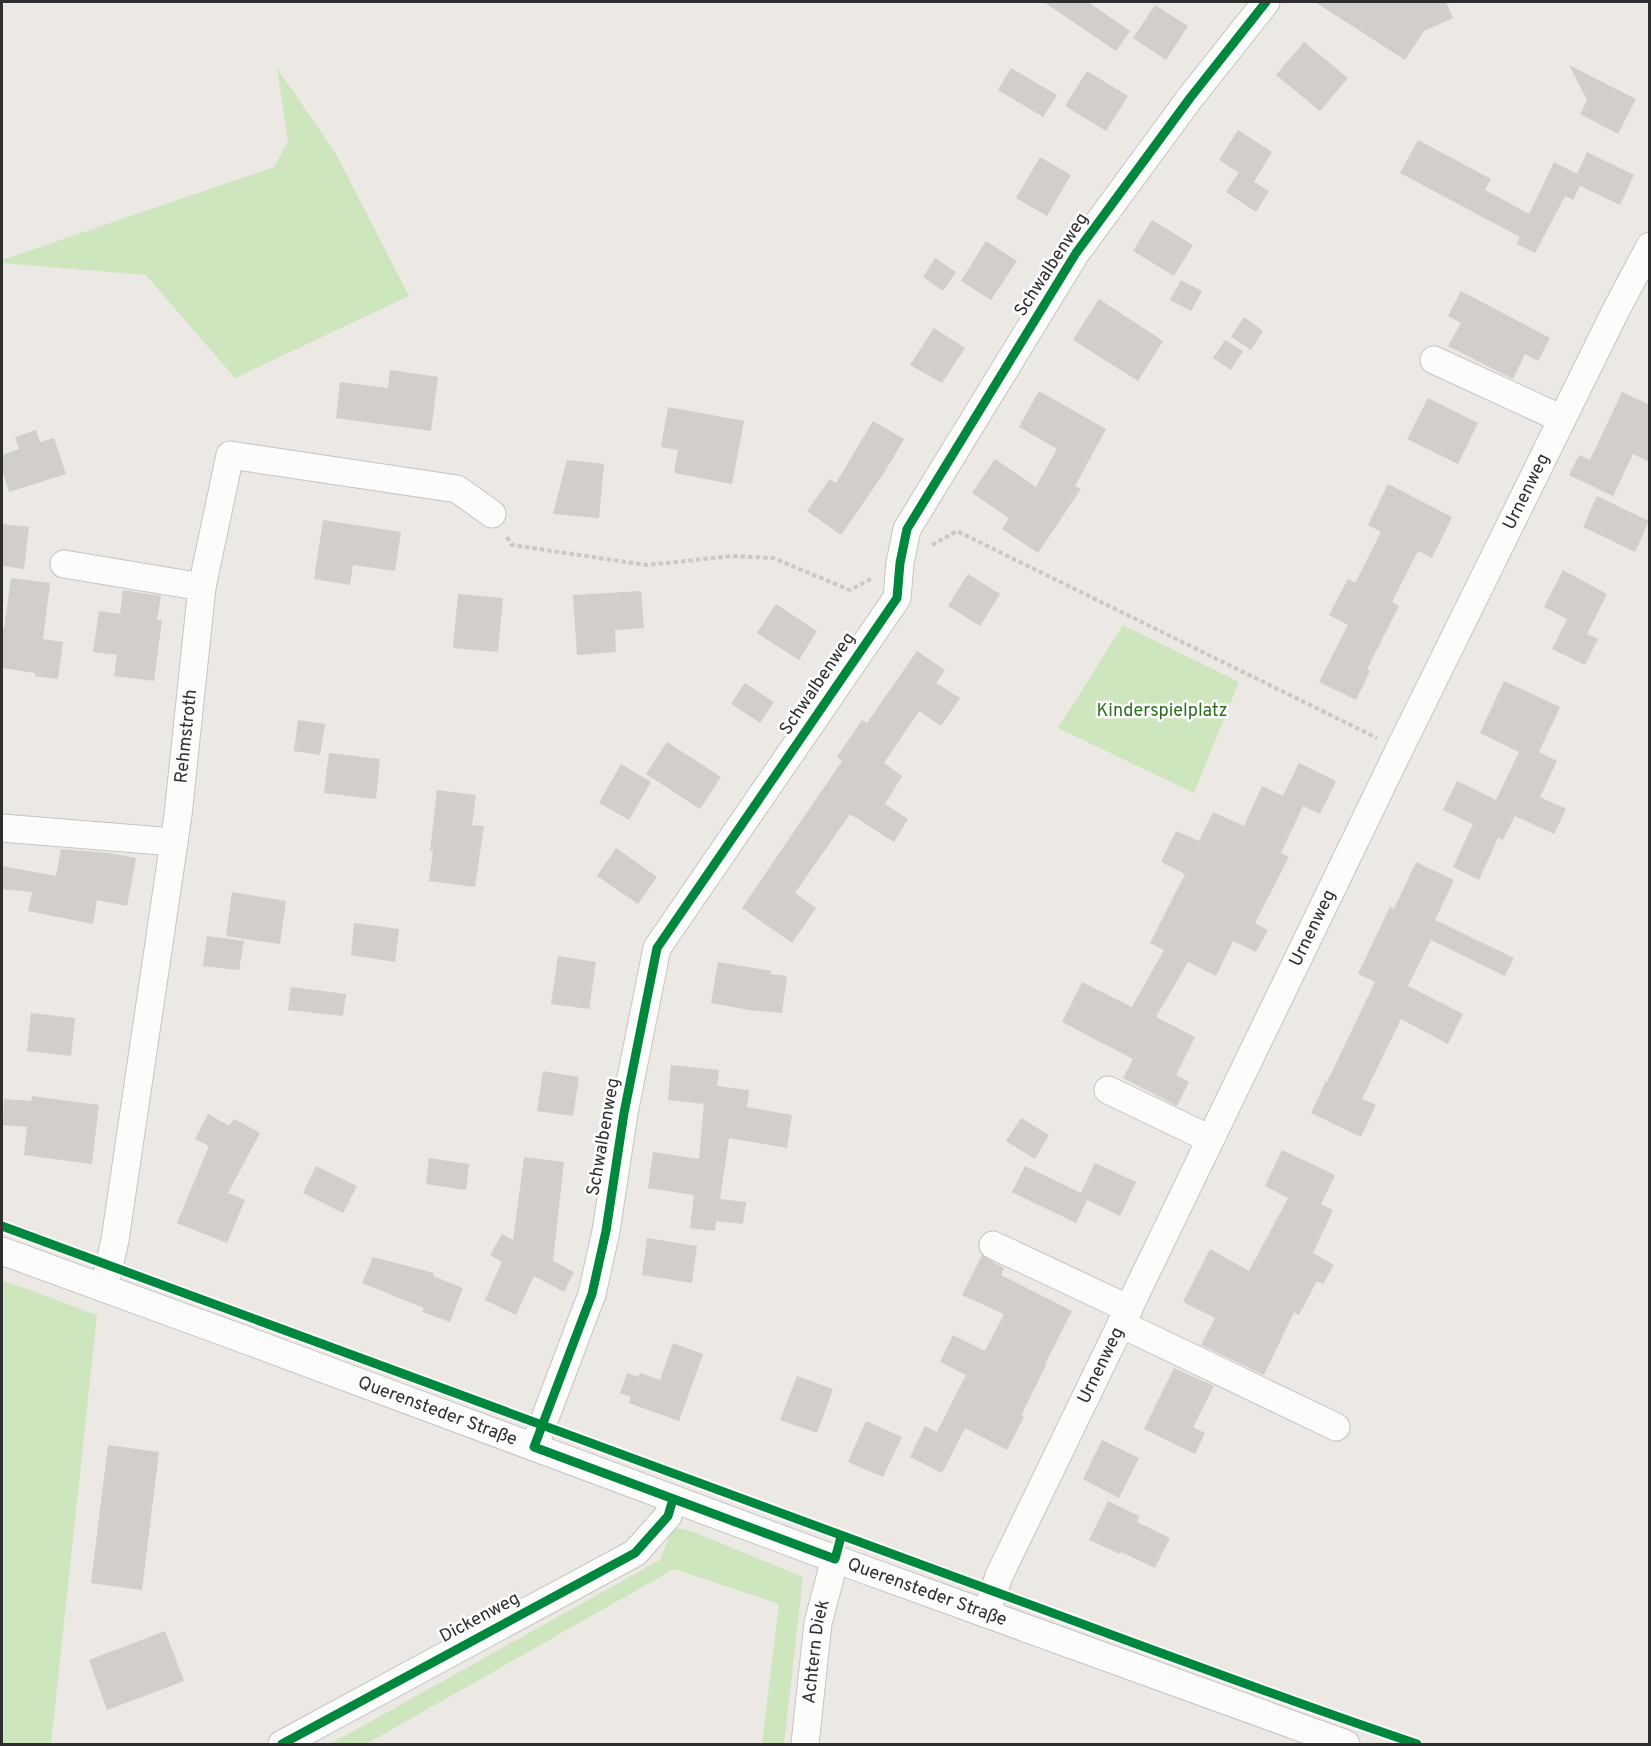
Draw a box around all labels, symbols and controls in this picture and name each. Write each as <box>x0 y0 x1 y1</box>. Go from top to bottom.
street label: Schwalbenweg <box>1010 209 1094 321</box>
street label: Urnenweg <box>1498 450 1555 534</box>
street label: Schwalbenweg <box>775 628 861 740</box>
street label: Rehmstroth <box>170 688 203 784</box>
park label: Kinderspielplatz <box>1096 700 1228 723</box>
street label: Urnenweg <box>1284 886 1341 970</box>
street label: Schwalbenweg <box>582 1076 626 1198</box>
street label: Urnenweg <box>1073 1323 1129 1408</box>
street label: Querensteder Straße <box>355 1371 520 1451</box>
street label: Querensteder Straße <box>844 1553 1010 1632</box>
street label: Dickenweg <box>436 1587 524 1649</box>
street label: Achtern Diek <box>798 1597 835 1705</box>

